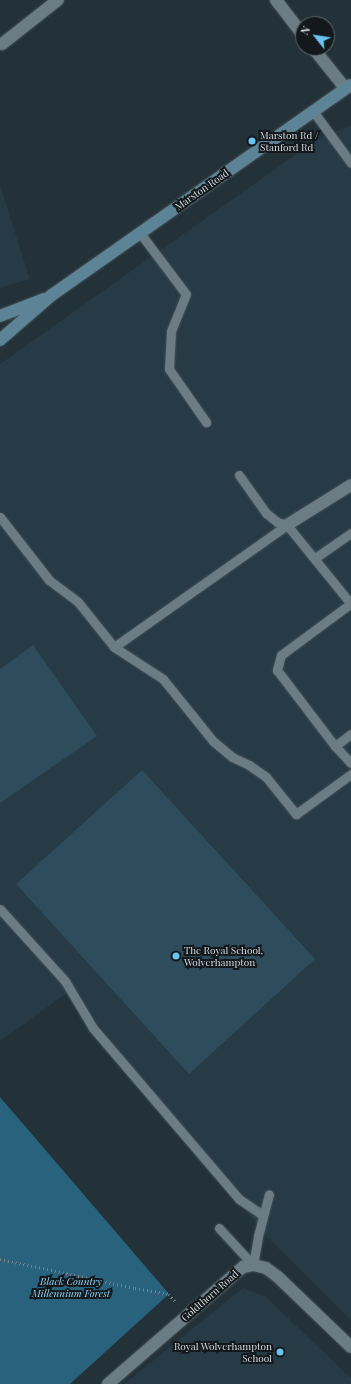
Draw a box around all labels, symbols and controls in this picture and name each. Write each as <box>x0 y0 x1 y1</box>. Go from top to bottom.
north arrow <box>295 16 335 56</box>
text: N <box>297 23 314 37</box>
place label: Marston Rd / Stanford Rd <box>260 129 319 152</box>
marker: Marston Rd / Stanford Rd <box>247 136 257 146</box>
street label: Marston Road <box>173 167 231 213</box>
place label: The Royal School, Wolverhampton <box>184 944 263 968</box>
marker: The Royal School, Wolverhampton <box>171 951 181 961</box>
street label: Goldthorn Road <box>179 1268 241 1324</box>
park label: Black Country Millennium Forest <box>32 1275 110 1298</box>
place label: Royal Wolverhampton School <box>174 1340 272 1364</box>
marker: Royal Wolverhampton School <box>275 1347 285 1357</box>

